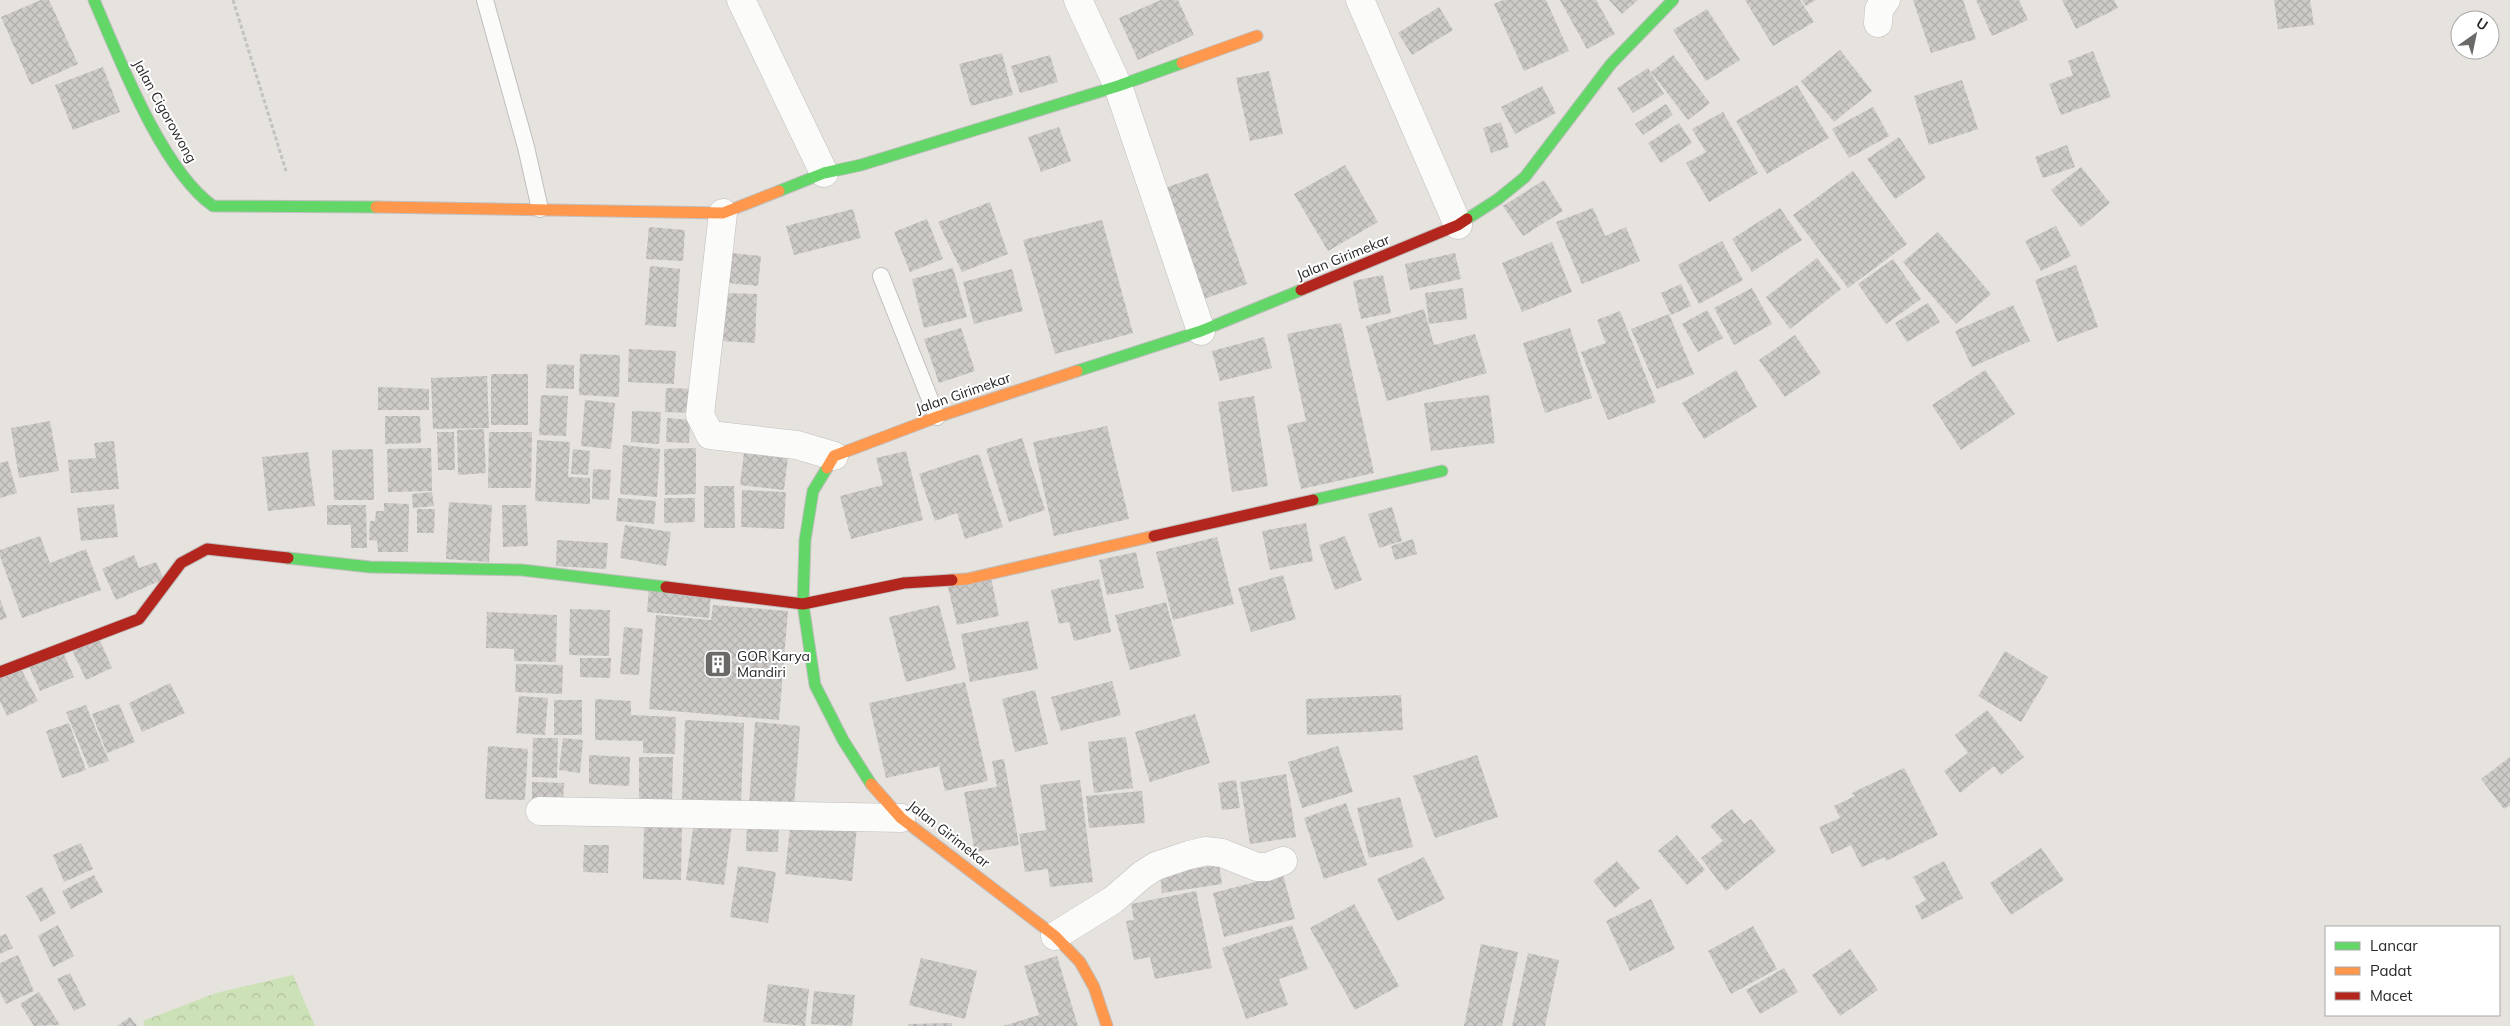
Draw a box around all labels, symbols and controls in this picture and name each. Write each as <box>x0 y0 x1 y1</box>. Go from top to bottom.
north arrow <box>2450 10 2500 60</box>
text: U <box>2473 14 2491 34</box>
street label: Jalan Cigorowong <box>129 56 201 166</box>
street label: Jalan Girimekar <box>1294 230 1393 284</box>
street label: Jalan Girimekar <box>913 368 1014 418</box>
place label: GOR Karya Mandiri <box>737 647 810 681</box>
building icon: GOR Karya Mandiri <box>703 649 733 679</box>
street label: Jalan Girimekar <box>904 796 994 872</box>
legend <box>2325 926 2500 1016</box>
text: Lancar <box>2370 936 2418 955</box>
text: Padat <box>2370 961 2412 980</box>
text: Macet <box>2370 986 2413 1005</box>

